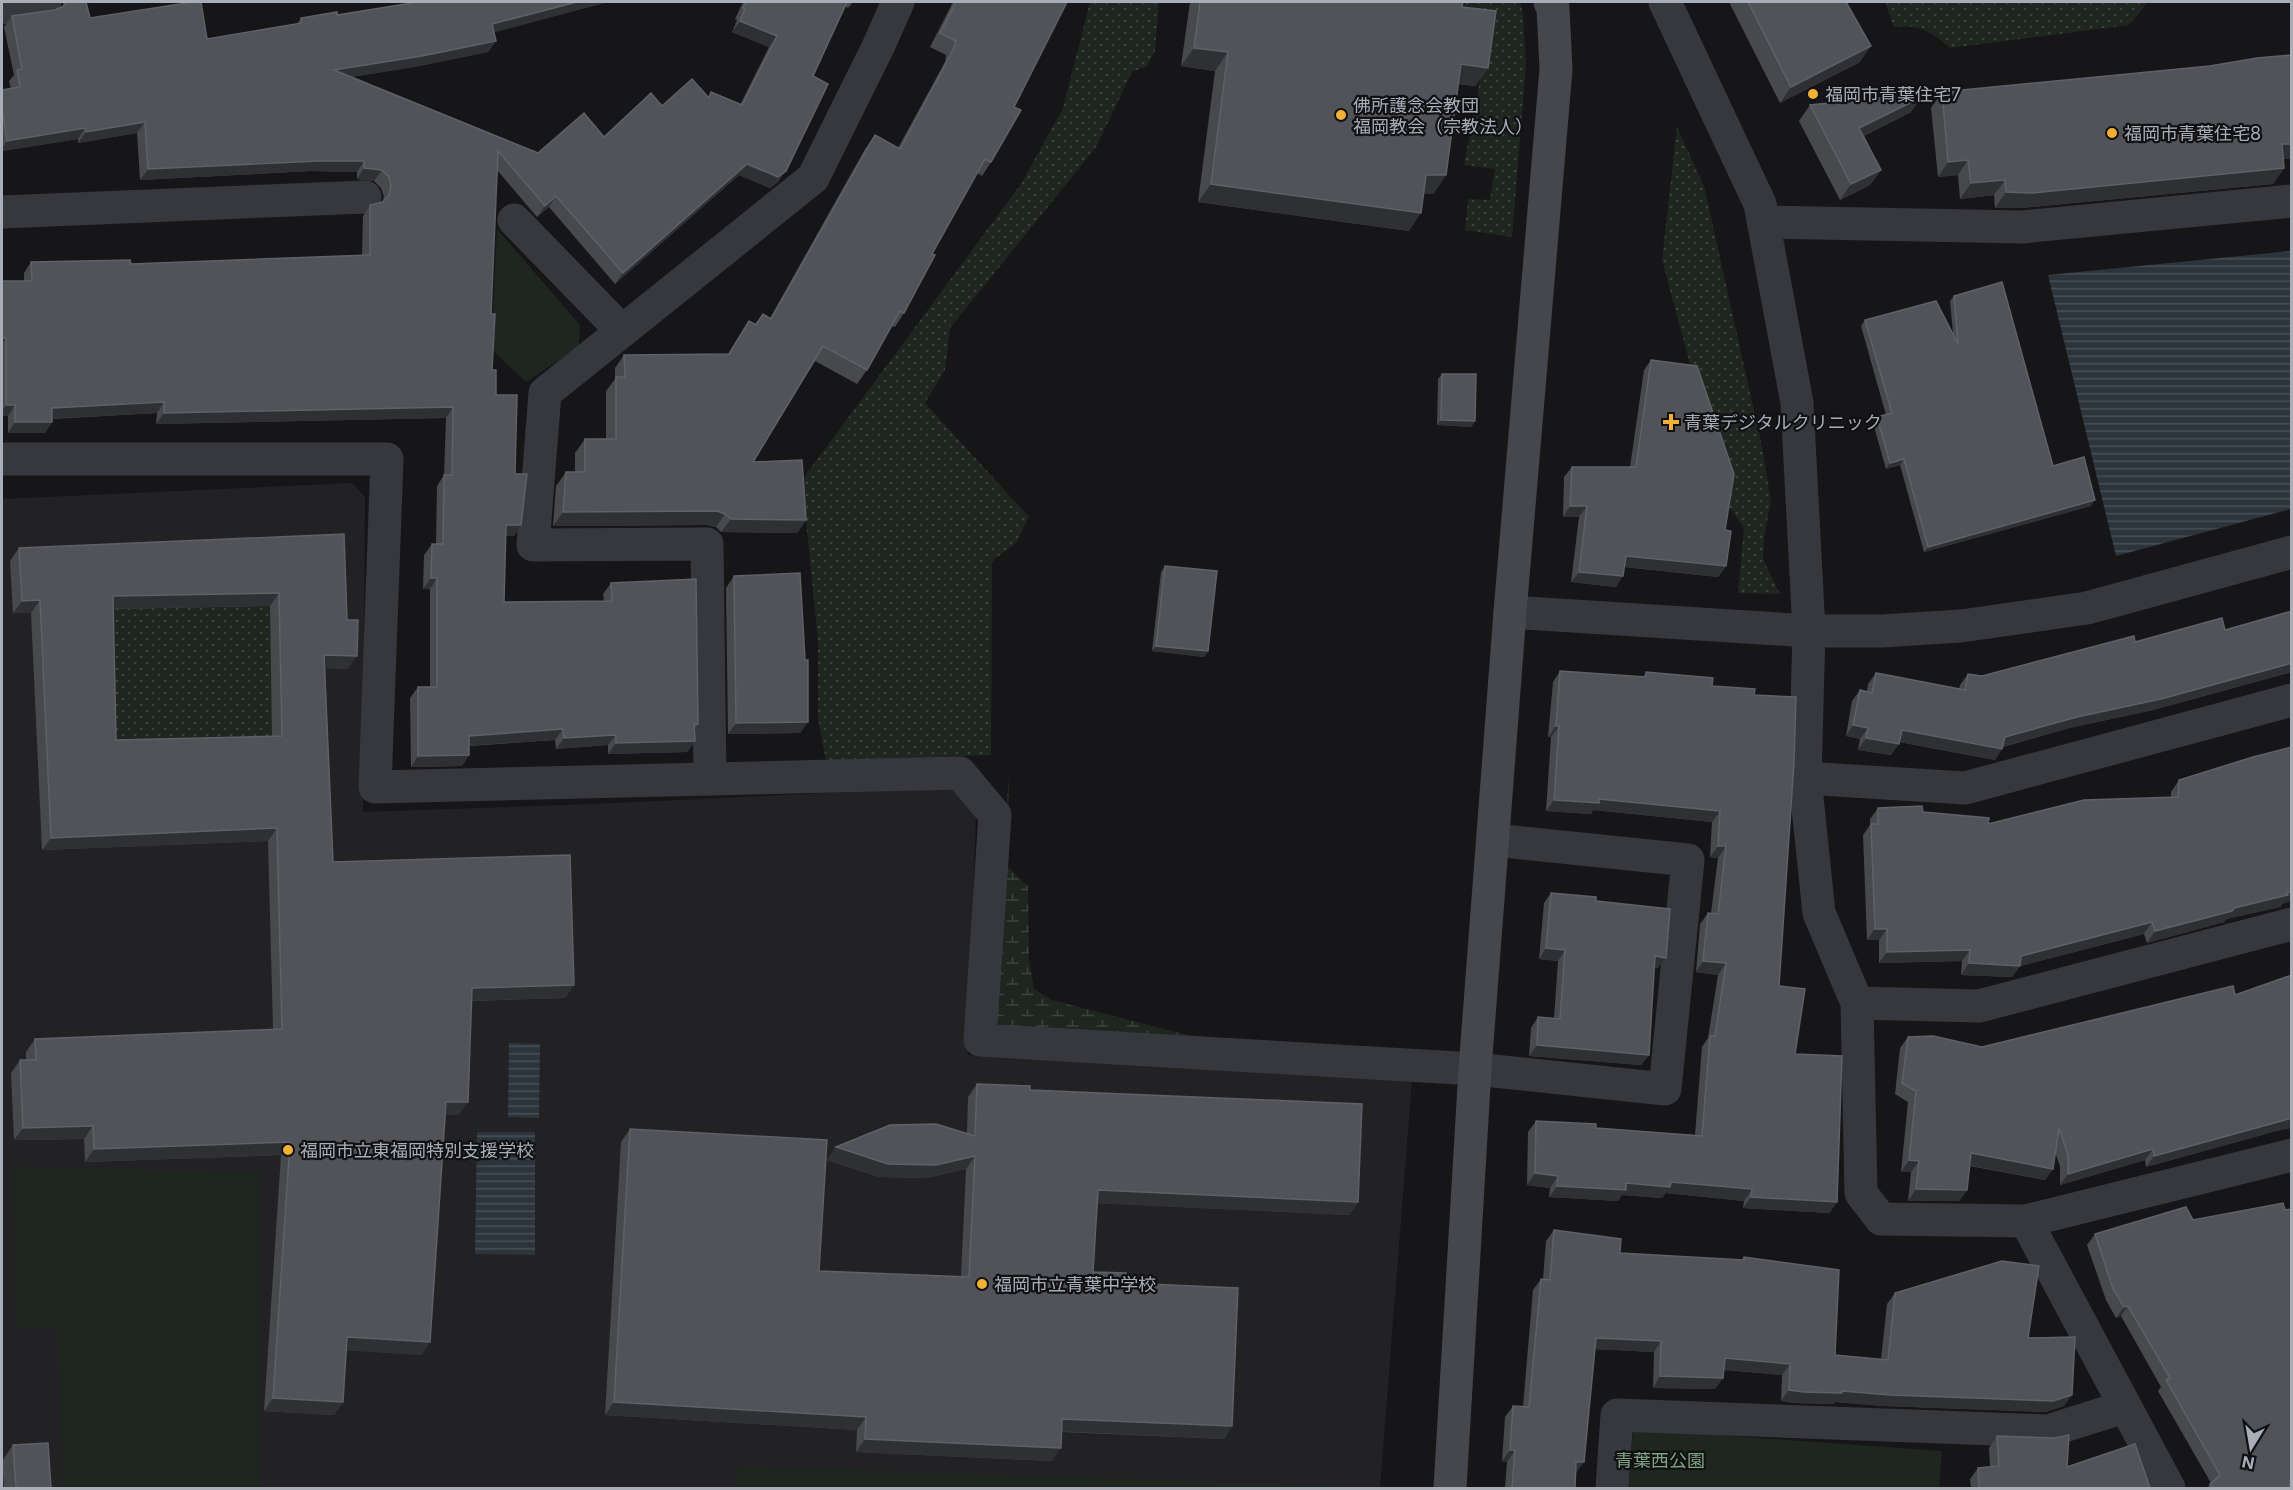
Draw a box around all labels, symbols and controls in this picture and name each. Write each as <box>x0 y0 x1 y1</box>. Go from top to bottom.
place label: 福岡市青葉住宅7 <box>1825 84 1961 105</box>
marker: 福岡市青葉住宅7 <box>1806 87 1820 101</box>
place label: 佛所護念会教団 福岡教会（宗教法人） <box>1353 95 1533 137</box>
marker: 佛所護念会教団 福岡教会（宗教法人） <box>1334 108 1348 122</box>
place label: 福岡市青葉住宅8 <box>2124 123 2261 144</box>
marker: 福岡市青葉住宅8 <box>2105 126 2119 140</box>
place label: 青葉デジタルクリニック <box>1684 412 1882 433</box>
marker: 青葉デジタルクリニック <box>1662 413 1680 431</box>
place label: 福岡市立東福岡特別支援学校 <box>300 1140 534 1161</box>
marker: 福岡市立東福岡特別支援学校 <box>281 1143 295 1157</box>
place label: 福岡市立青葉中学校 <box>994 1274 1156 1295</box>
marker: 福岡市立青葉中学校 <box>975 1277 989 1291</box>
north arrow <box>2221 1418 2281 1478</box>
park label: 青葉西公園 <box>1615 1450 1705 1471</box>
text: N <box>2240 1452 2256 1474</box>

